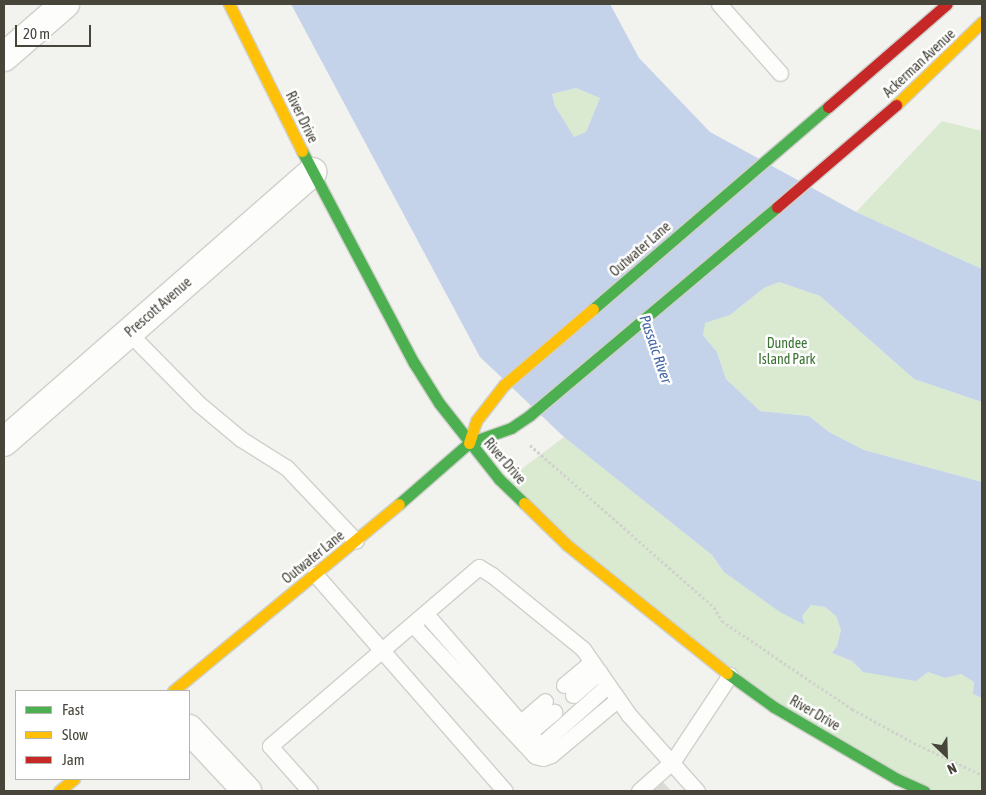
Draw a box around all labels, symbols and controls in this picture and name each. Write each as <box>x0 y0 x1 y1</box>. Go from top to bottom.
scale bar <box>18 15 94 47</box>
text: 20 m <box>23 25 50 42</box>
street label: Ackerman Avenue <box>879 25 959 101</box>
street label: River Drive <box>282 88 322 146</box>
street label: Outwater Lane <box>606 218 674 280</box>
street label: Prescott Avenue <box>121 274 195 340</box>
water label: Passaic River <box>636 312 676 386</box>
park label: Dundee Island Park <box>758 335 816 368</box>
street label: River Drive <box>480 435 530 487</box>
street label: Outwater Lane <box>279 527 347 587</box>
legend <box>15 690 190 780</box>
street label: River Drive <box>787 692 843 734</box>
text: Fast <box>62 701 84 718</box>
text: Slow <box>62 726 88 743</box>
north arrow <box>921 730 971 780</box>
text: Jam <box>62 751 85 768</box>
text: N <box>945 760 959 778</box>

